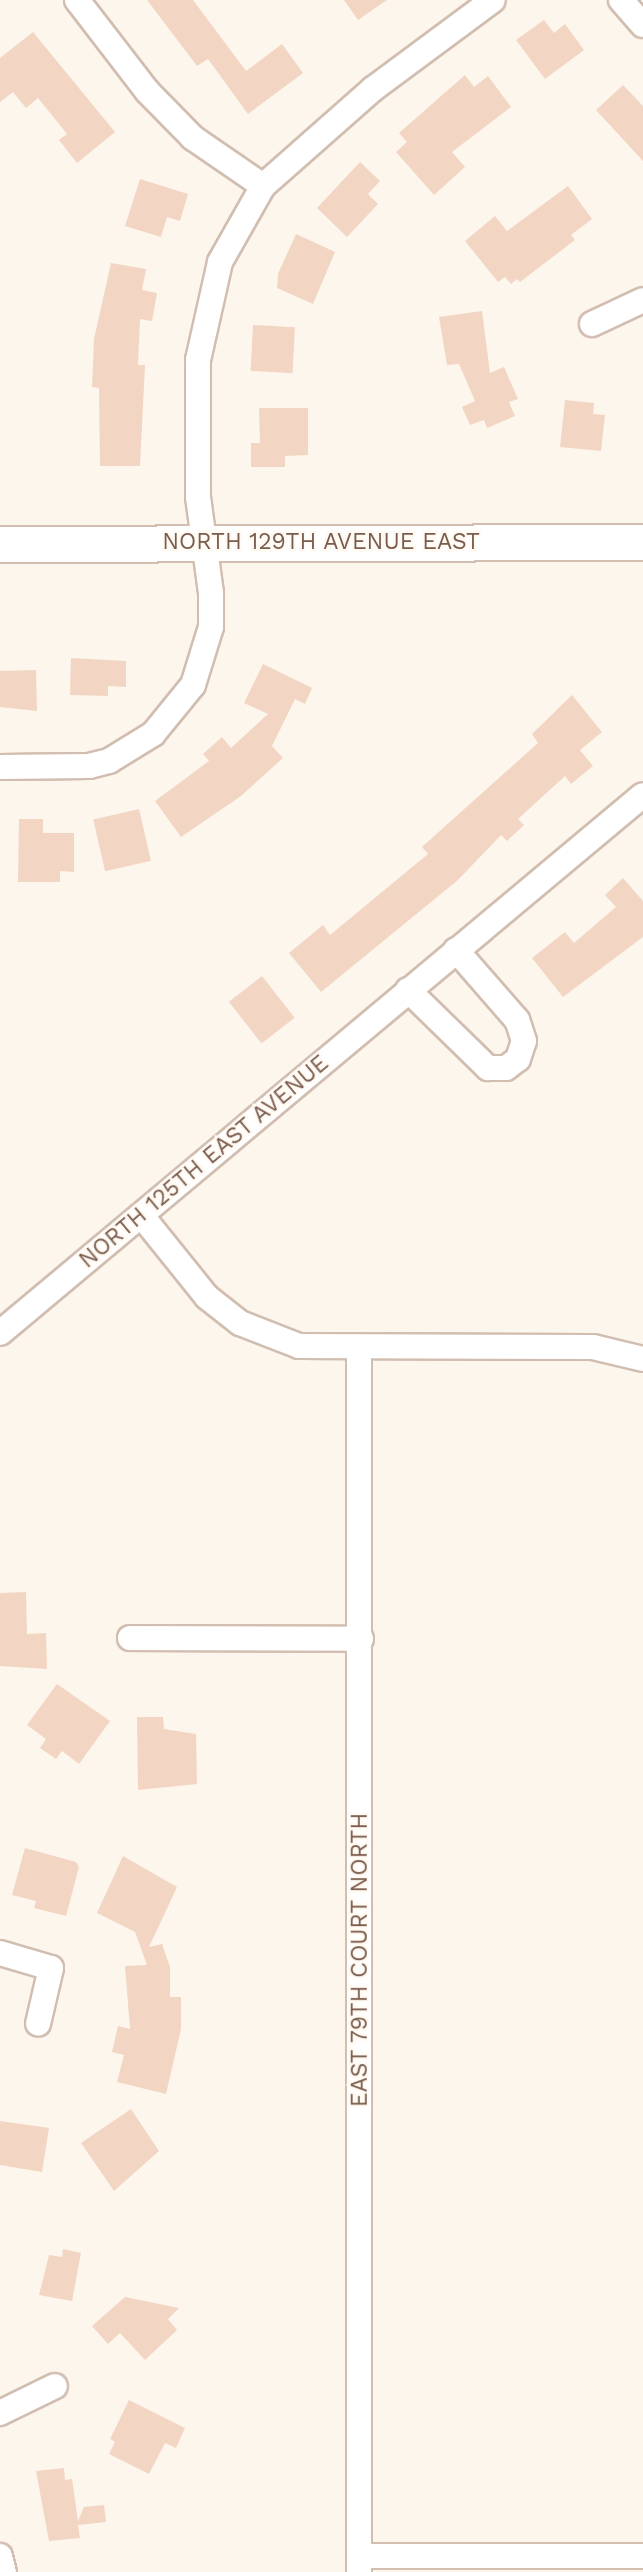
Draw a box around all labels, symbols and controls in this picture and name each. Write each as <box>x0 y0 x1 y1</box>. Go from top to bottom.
street label: NORTH 129TH AVENUE EAST <box>161 528 481 556</box>
street label: NORTH 125TH EAST AVENUE <box>73 1049 335 1275</box>
street label: EAST 79TH COURT NORTH <box>346 1812 374 2108</box>

